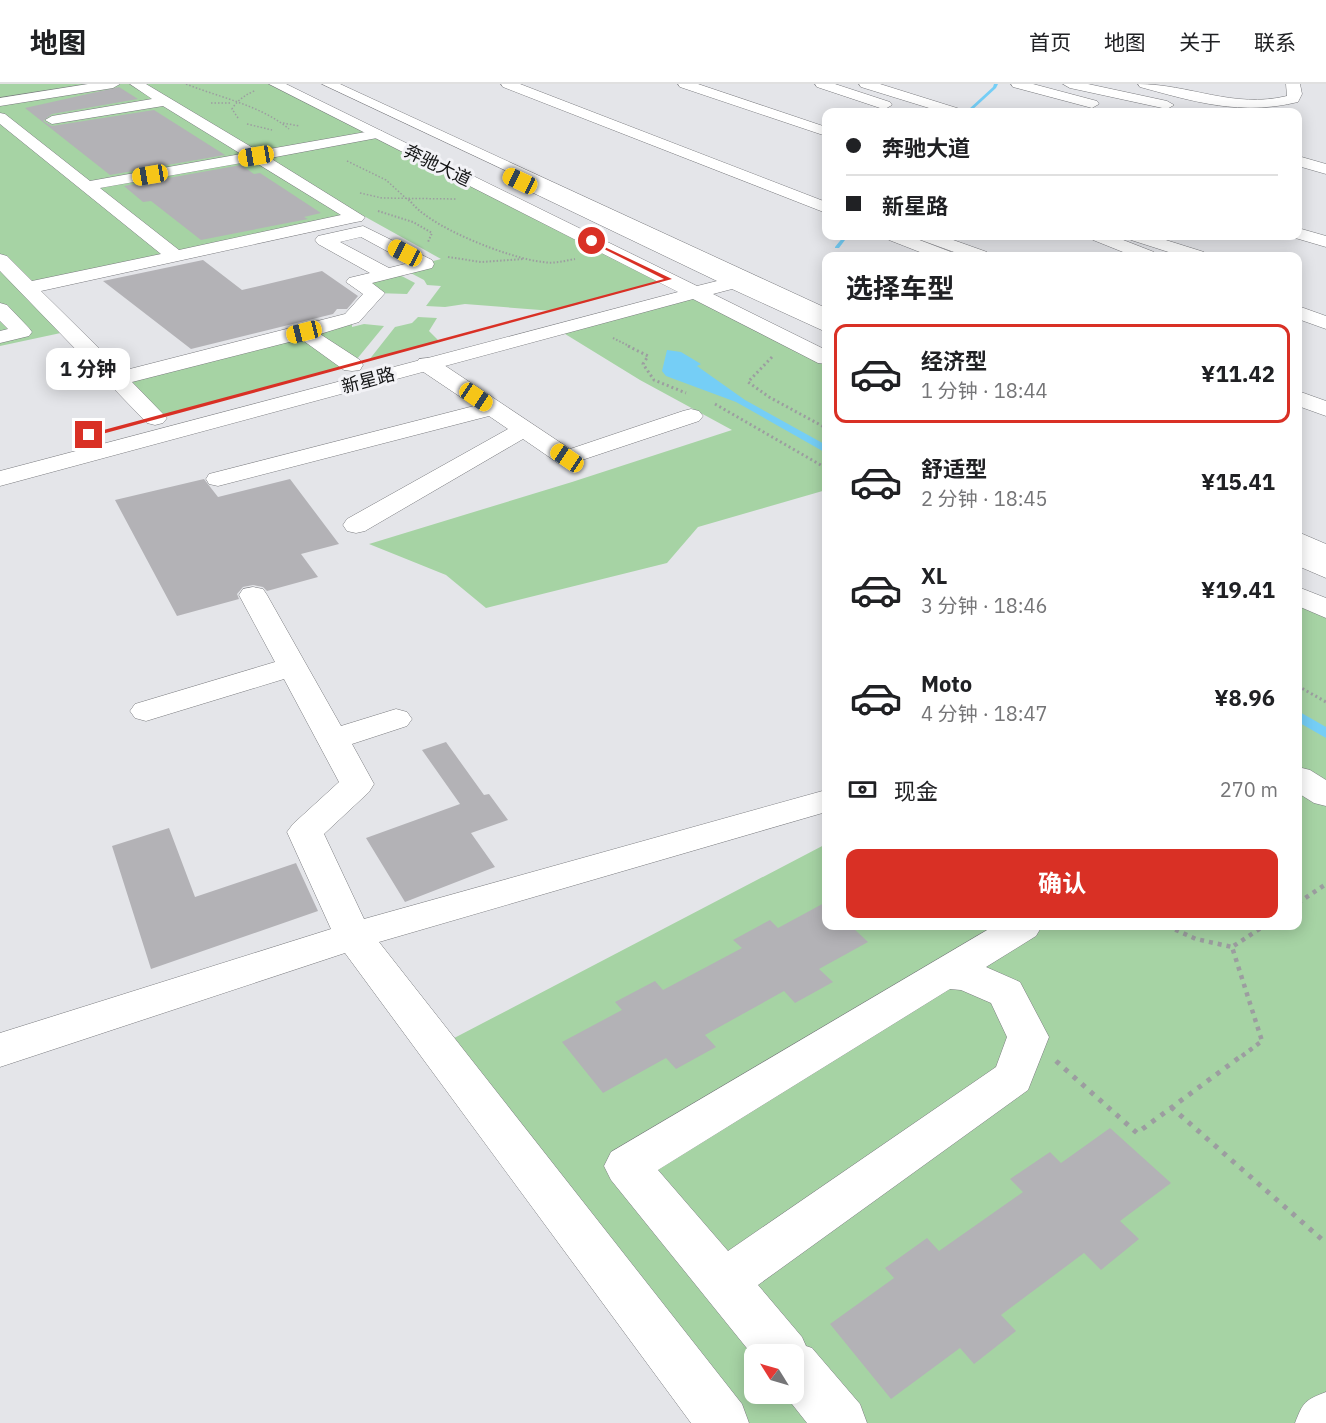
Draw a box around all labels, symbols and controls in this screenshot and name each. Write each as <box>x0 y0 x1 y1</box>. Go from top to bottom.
text: 地图 <box>30 24 86 61</box>
text: 首页 <box>1029 28 1071 56</box>
text: 地图 <box>1104 28 1146 56</box>
text: 关于 <box>1179 28 1221 56</box>
text: 联系 <box>1254 28 1296 56</box>
text: 奔驰大道 <box>882 133 970 162</box>
street label: 奔驰大道 <box>401 139 475 191</box>
car <box>237 144 275 168</box>
car <box>131 163 169 187</box>
car <box>500 165 540 197</box>
text: 新星路 <box>882 191 948 220</box>
route start <box>578 227 605 254</box>
car <box>385 237 425 269</box>
text: 选择车型 <box>846 270 954 305</box>
car <box>284 319 324 345</box>
text: 经济型 <box>921 346 987 375</box>
icon: car <box>849 347 903 401</box>
callout: 1 分钟 <box>47 348 131 390</box>
text: 1 分钟 <box>60 355 116 382</box>
text: ¥11.42 <box>1201 359 1275 388</box>
street label: 新星路 <box>339 362 397 398</box>
text: 1 分钟 · 18:44 <box>921 377 1048 404</box>
car <box>456 379 496 415</box>
route end <box>75 421 102 448</box>
car <box>547 440 587 476</box>
text: 舒适型 <box>921 454 987 483</box>
icon: car <box>849 455 903 509</box>
text: ¥15.41 <box>1201 467 1275 496</box>
text: 2 分钟 · 18:45 <box>921 485 1048 512</box>
text: XL <box>921 561 947 590</box>
icon: car <box>849 563 903 617</box>
text: ¥19.41 <box>1201 575 1275 604</box>
text: 3 分钟 · 18:46 <box>921 592 1048 619</box>
text: Moto <box>921 669 972 698</box>
icon: car <box>849 671 903 725</box>
text: ¥8.96 <box>1214 683 1275 712</box>
text: 4 分钟 · 18:47 <box>921 700 1048 727</box>
icon: cash <box>846 773 879 806</box>
text: 现金 <box>894 776 938 805</box>
text: 270 m <box>1220 776 1278 803</box>
button: 确认 <box>846 849 1278 918</box>
north arrow <box>744 1344 804 1404</box>
map controls <box>744 1344 804 1404</box>

